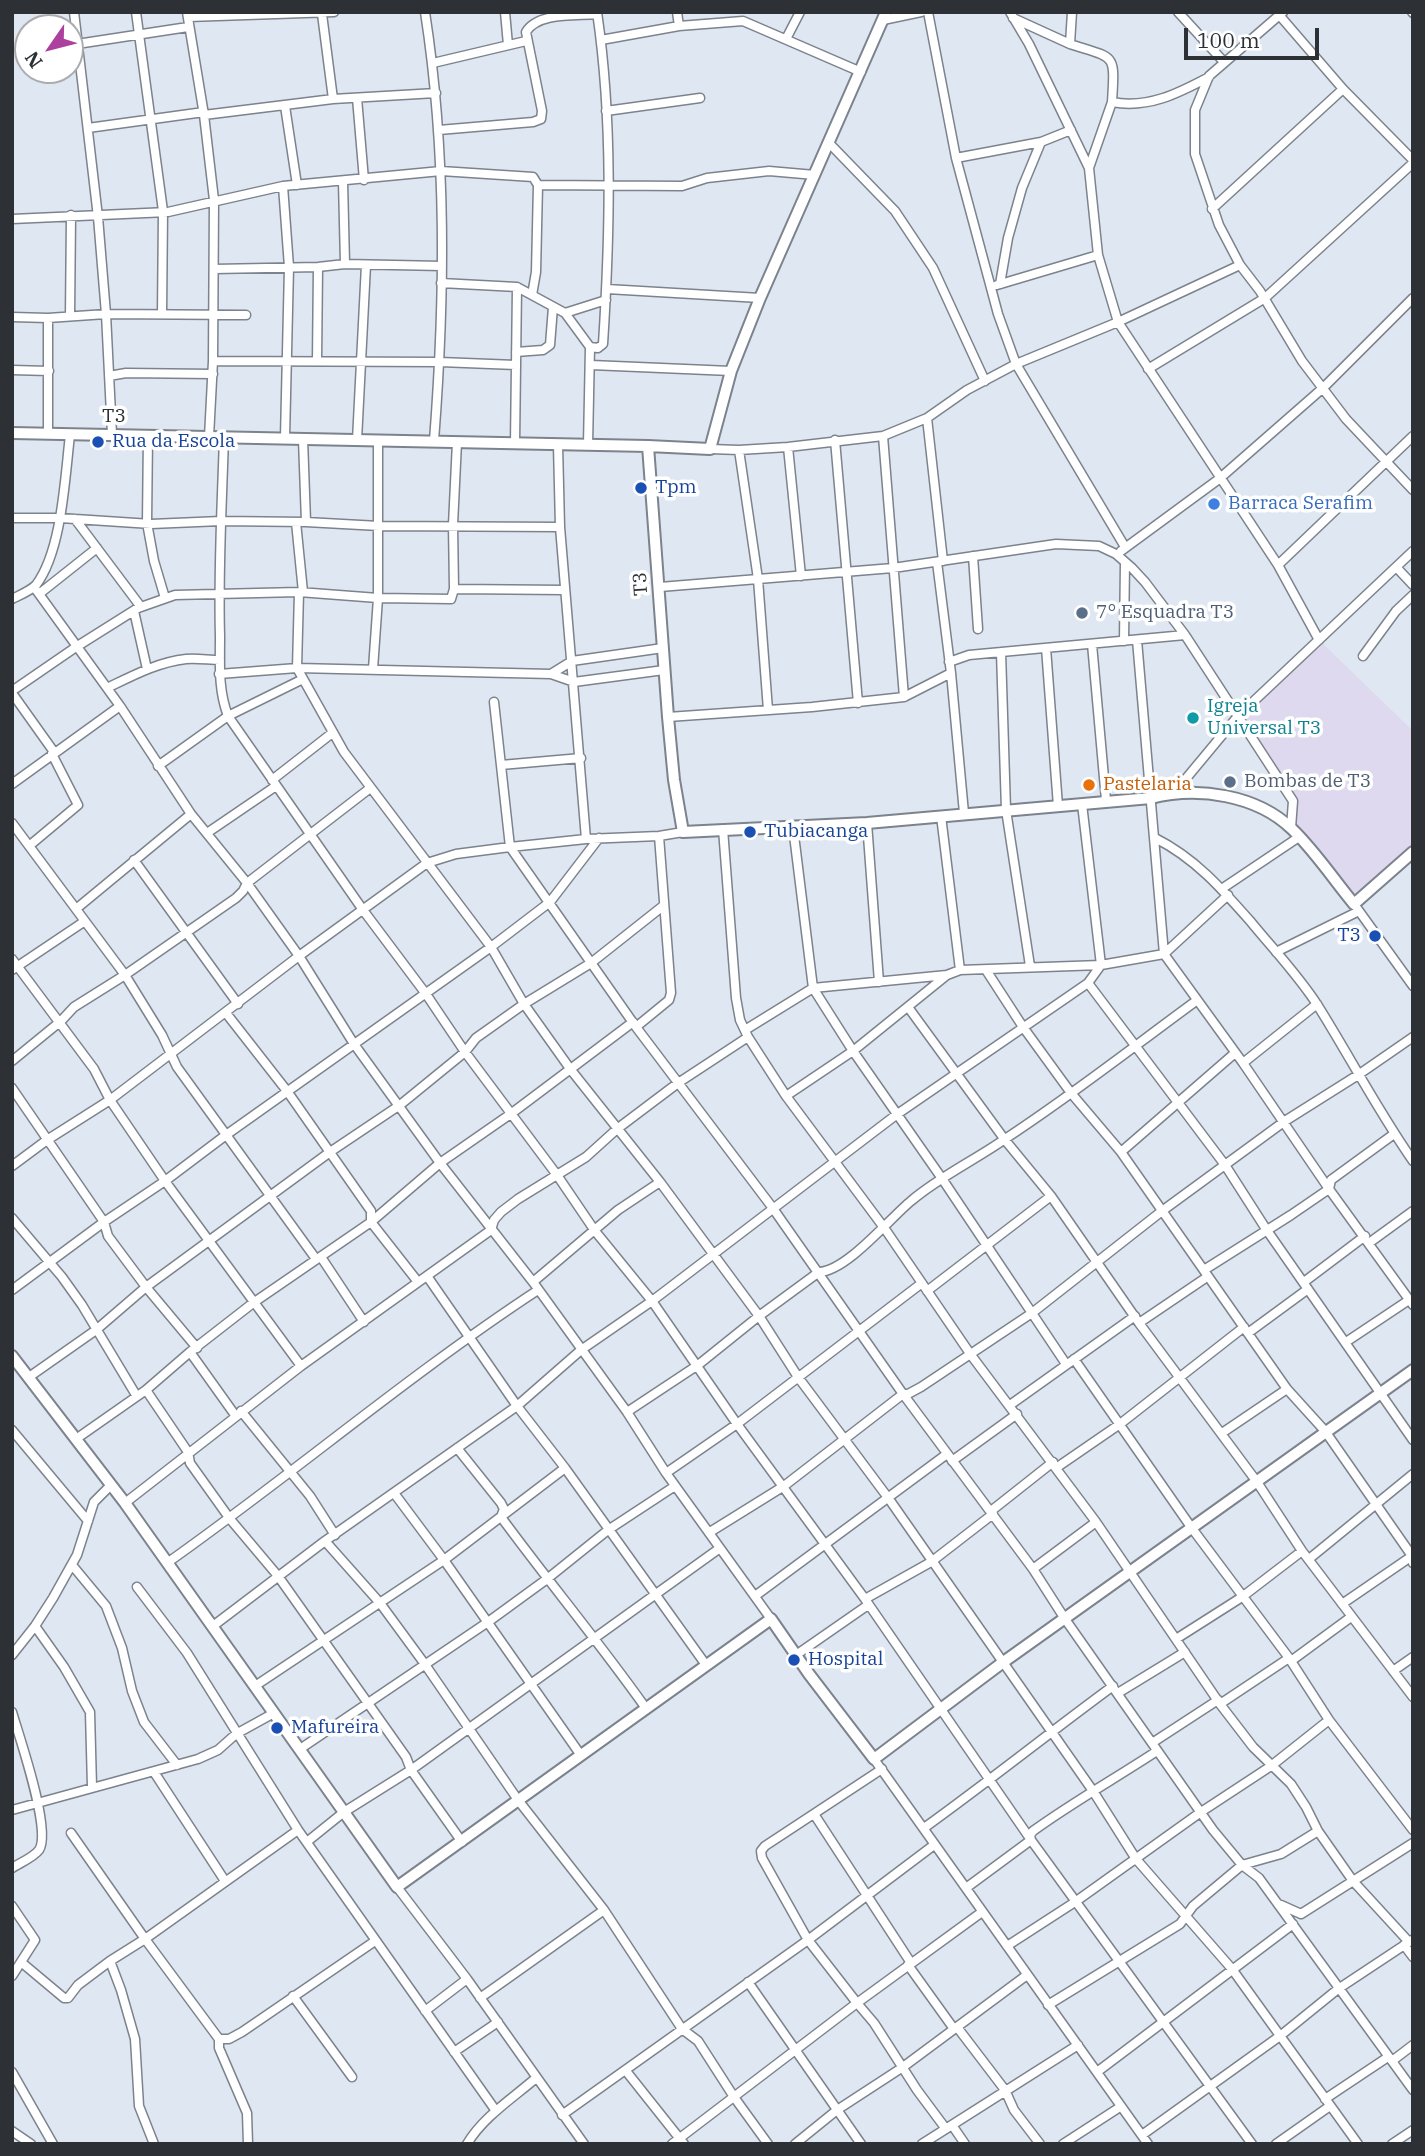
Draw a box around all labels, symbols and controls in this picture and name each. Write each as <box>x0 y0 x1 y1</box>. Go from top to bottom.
north arrow <box>14 14 84 84</box>
scale bar <box>1187 14 1322 58</box>
text: 100 m <box>1197 26 1260 54</box>
text: N <box>19 47 48 73</box>
street label: T3 <box>102 406 126 428</box>
place label: Rua da Escola <box>112 431 235 453</box>
marker: Rua da Escola <box>90 434 106 450</box>
place label: Tpm <box>655 477 697 499</box>
marker: Tpm <box>633 480 649 496</box>
place label: Barraca Serafim <box>1228 493 1373 515</box>
marker: Barraca Serafim <box>1206 496 1222 512</box>
street label: T3 <box>629 571 653 597</box>
place label: 7° Esquadra T3 <box>1096 602 1234 624</box>
marker: 7° Esquadra T3 <box>1074 605 1090 621</box>
place label: Igreja Universal T3 <box>1207 696 1321 740</box>
marker: Igreja Universal T3 <box>1185 710 1201 726</box>
place label: Bombas de T3 <box>1244 771 1371 793</box>
place label: Pastelaria <box>1103 774 1192 796</box>
marker: Bombas de T3 <box>1222 774 1238 790</box>
marker: Pastelaria <box>1081 777 1097 793</box>
place label: Tubiacanga <box>764 821 868 843</box>
marker: Tubiacanga <box>742 824 758 840</box>
place label: T3 <box>1337 925 1361 947</box>
marker: T3 <box>1367 928 1383 944</box>
place label: Hospital <box>808 1649 883 1671</box>
marker: Hospital <box>786 1652 802 1668</box>
place label: Mafureira <box>291 1717 379 1739</box>
marker: Mafureira <box>269 1720 285 1736</box>

